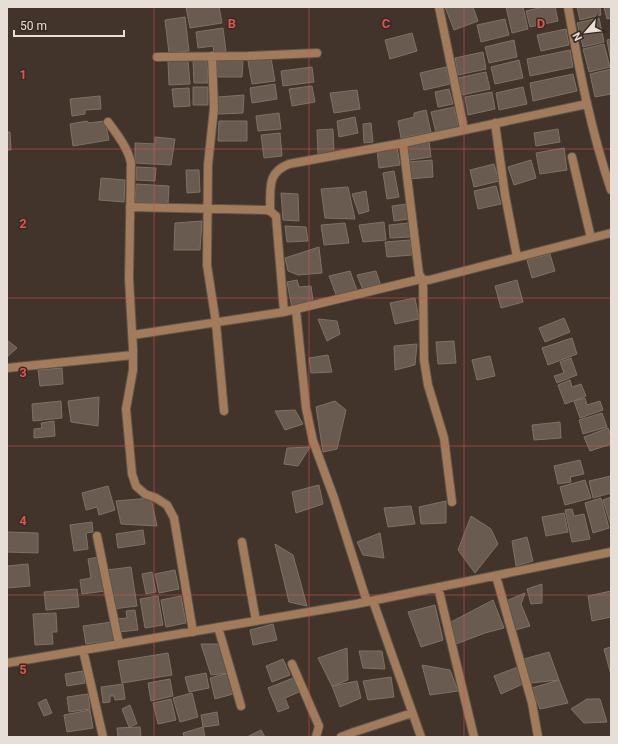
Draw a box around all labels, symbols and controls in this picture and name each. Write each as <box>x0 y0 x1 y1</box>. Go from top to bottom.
scale bar <box>14 12 124 38</box>
north arrow <box>566 12 606 52</box>
text: B <box>228 16 236 31</box>
text: C <box>382 16 391 31</box>
text: D <box>537 16 545 31</box>
text: 50 m <box>20 19 47 33</box>
text: N <box>570 30 585 43</box>
text: 1 <box>19 67 27 82</box>
text: 2 <box>19 216 27 231</box>
text: 3 <box>19 365 27 380</box>
text: 4 <box>19 513 27 528</box>
text: 5 <box>19 662 27 677</box>

